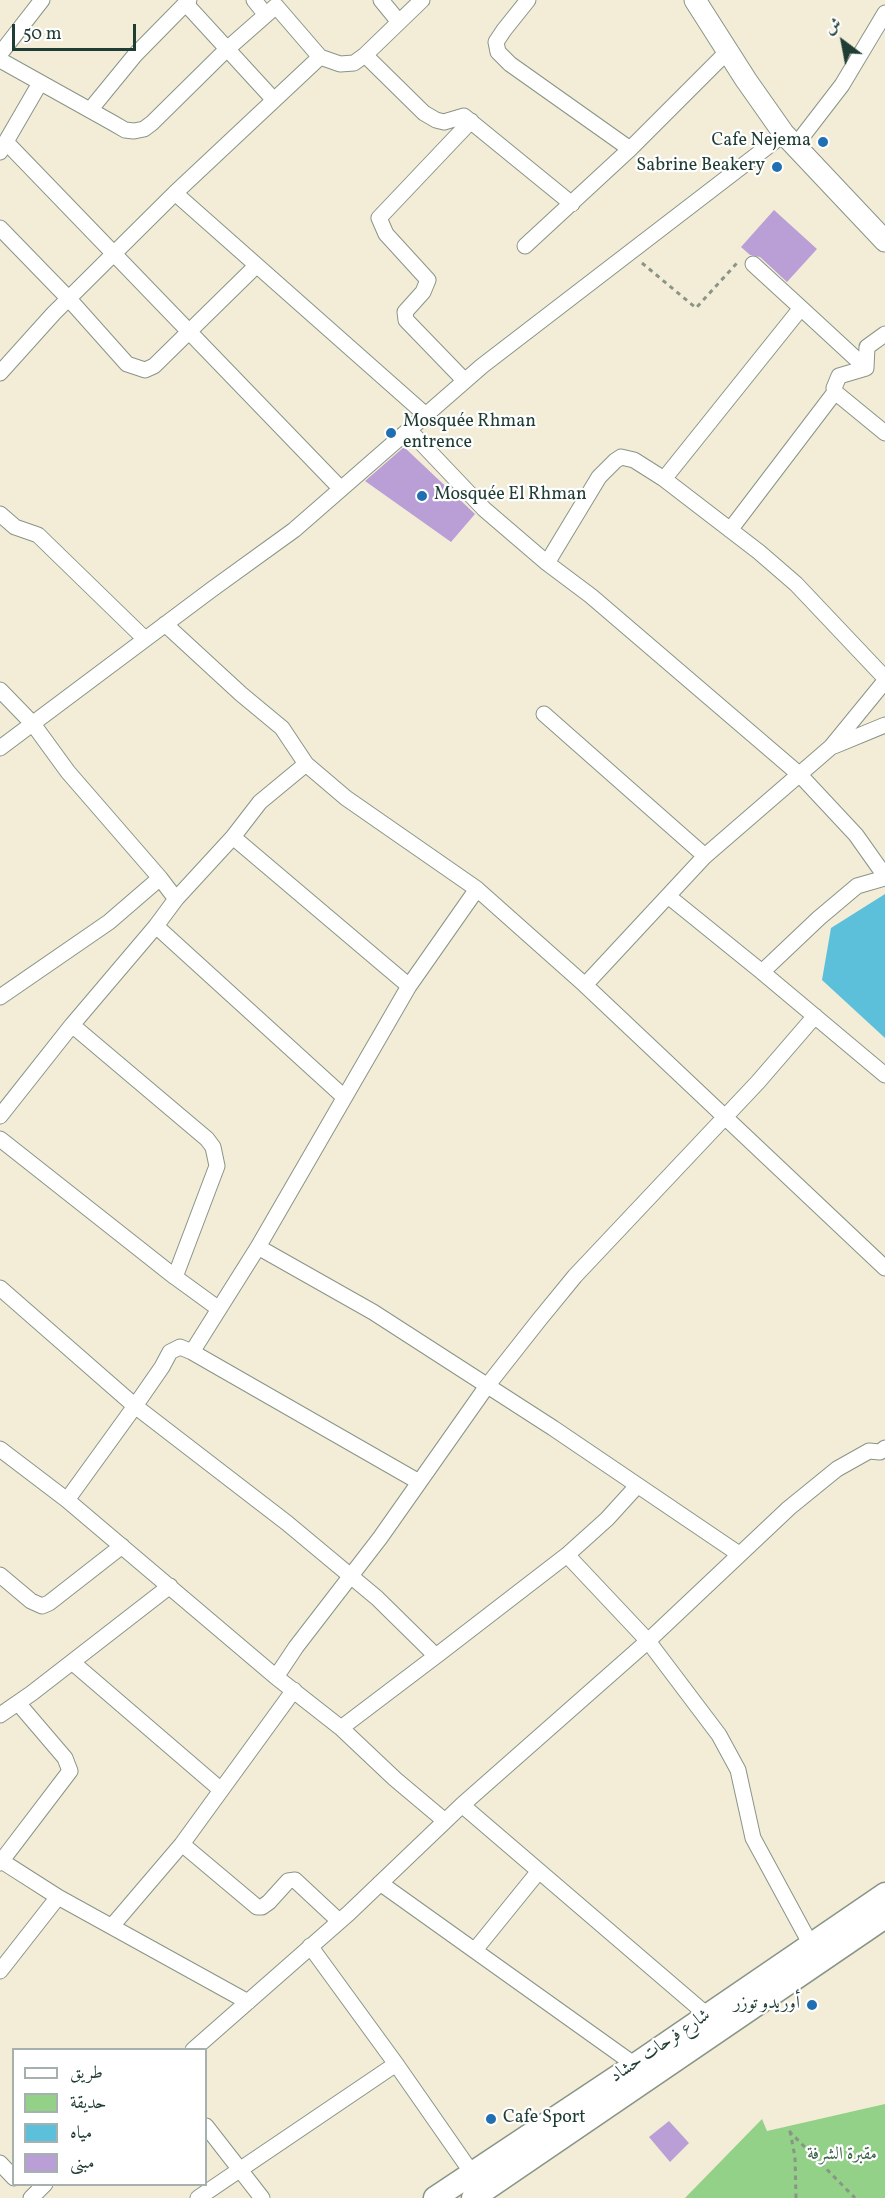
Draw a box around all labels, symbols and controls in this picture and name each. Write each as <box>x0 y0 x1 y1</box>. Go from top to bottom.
scale bar <box>15 12 140 50</box>
north arrow <box>813 12 873 72</box>
text: ش <box>821 13 846 40</box>
text: 50 m <box>23 22 62 47</box>
place label: Cafe Nejema <box>712 131 811 153</box>
marker: Cafe Nejema <box>816 135 830 149</box>
place label: Sabrine Beakery <box>636 156 765 178</box>
marker: Sabrine Beakery <box>770 160 784 174</box>
place label: Mosquée Rhman entrence <box>403 412 536 454</box>
marker: Mosquée Rhman entrence <box>384 426 398 440</box>
place label: Mosquée El Rhman <box>434 485 587 507</box>
marker: Mosquée El Rhman <box>415 489 429 503</box>
place label: أوريدو توزر <box>733 1994 800 2016</box>
marker: أوريدو توزر <box>805 1998 819 2012</box>
street label: شارع فرحات حشاد <box>607 2006 715 2088</box>
legend <box>12 2048 207 2186</box>
text: طريق <box>70 2061 103 2086</box>
text: حديقة <box>70 2091 106 2116</box>
place label: Cafe Sport <box>503 2108 586 2130</box>
marker: Cafe Sport <box>484 2112 498 2126</box>
text: مياه <box>70 2121 92 2146</box>
park label: مقبرة الشرفة <box>807 2145 877 2167</box>
text: مبنى <box>70 2151 95 2176</box>

